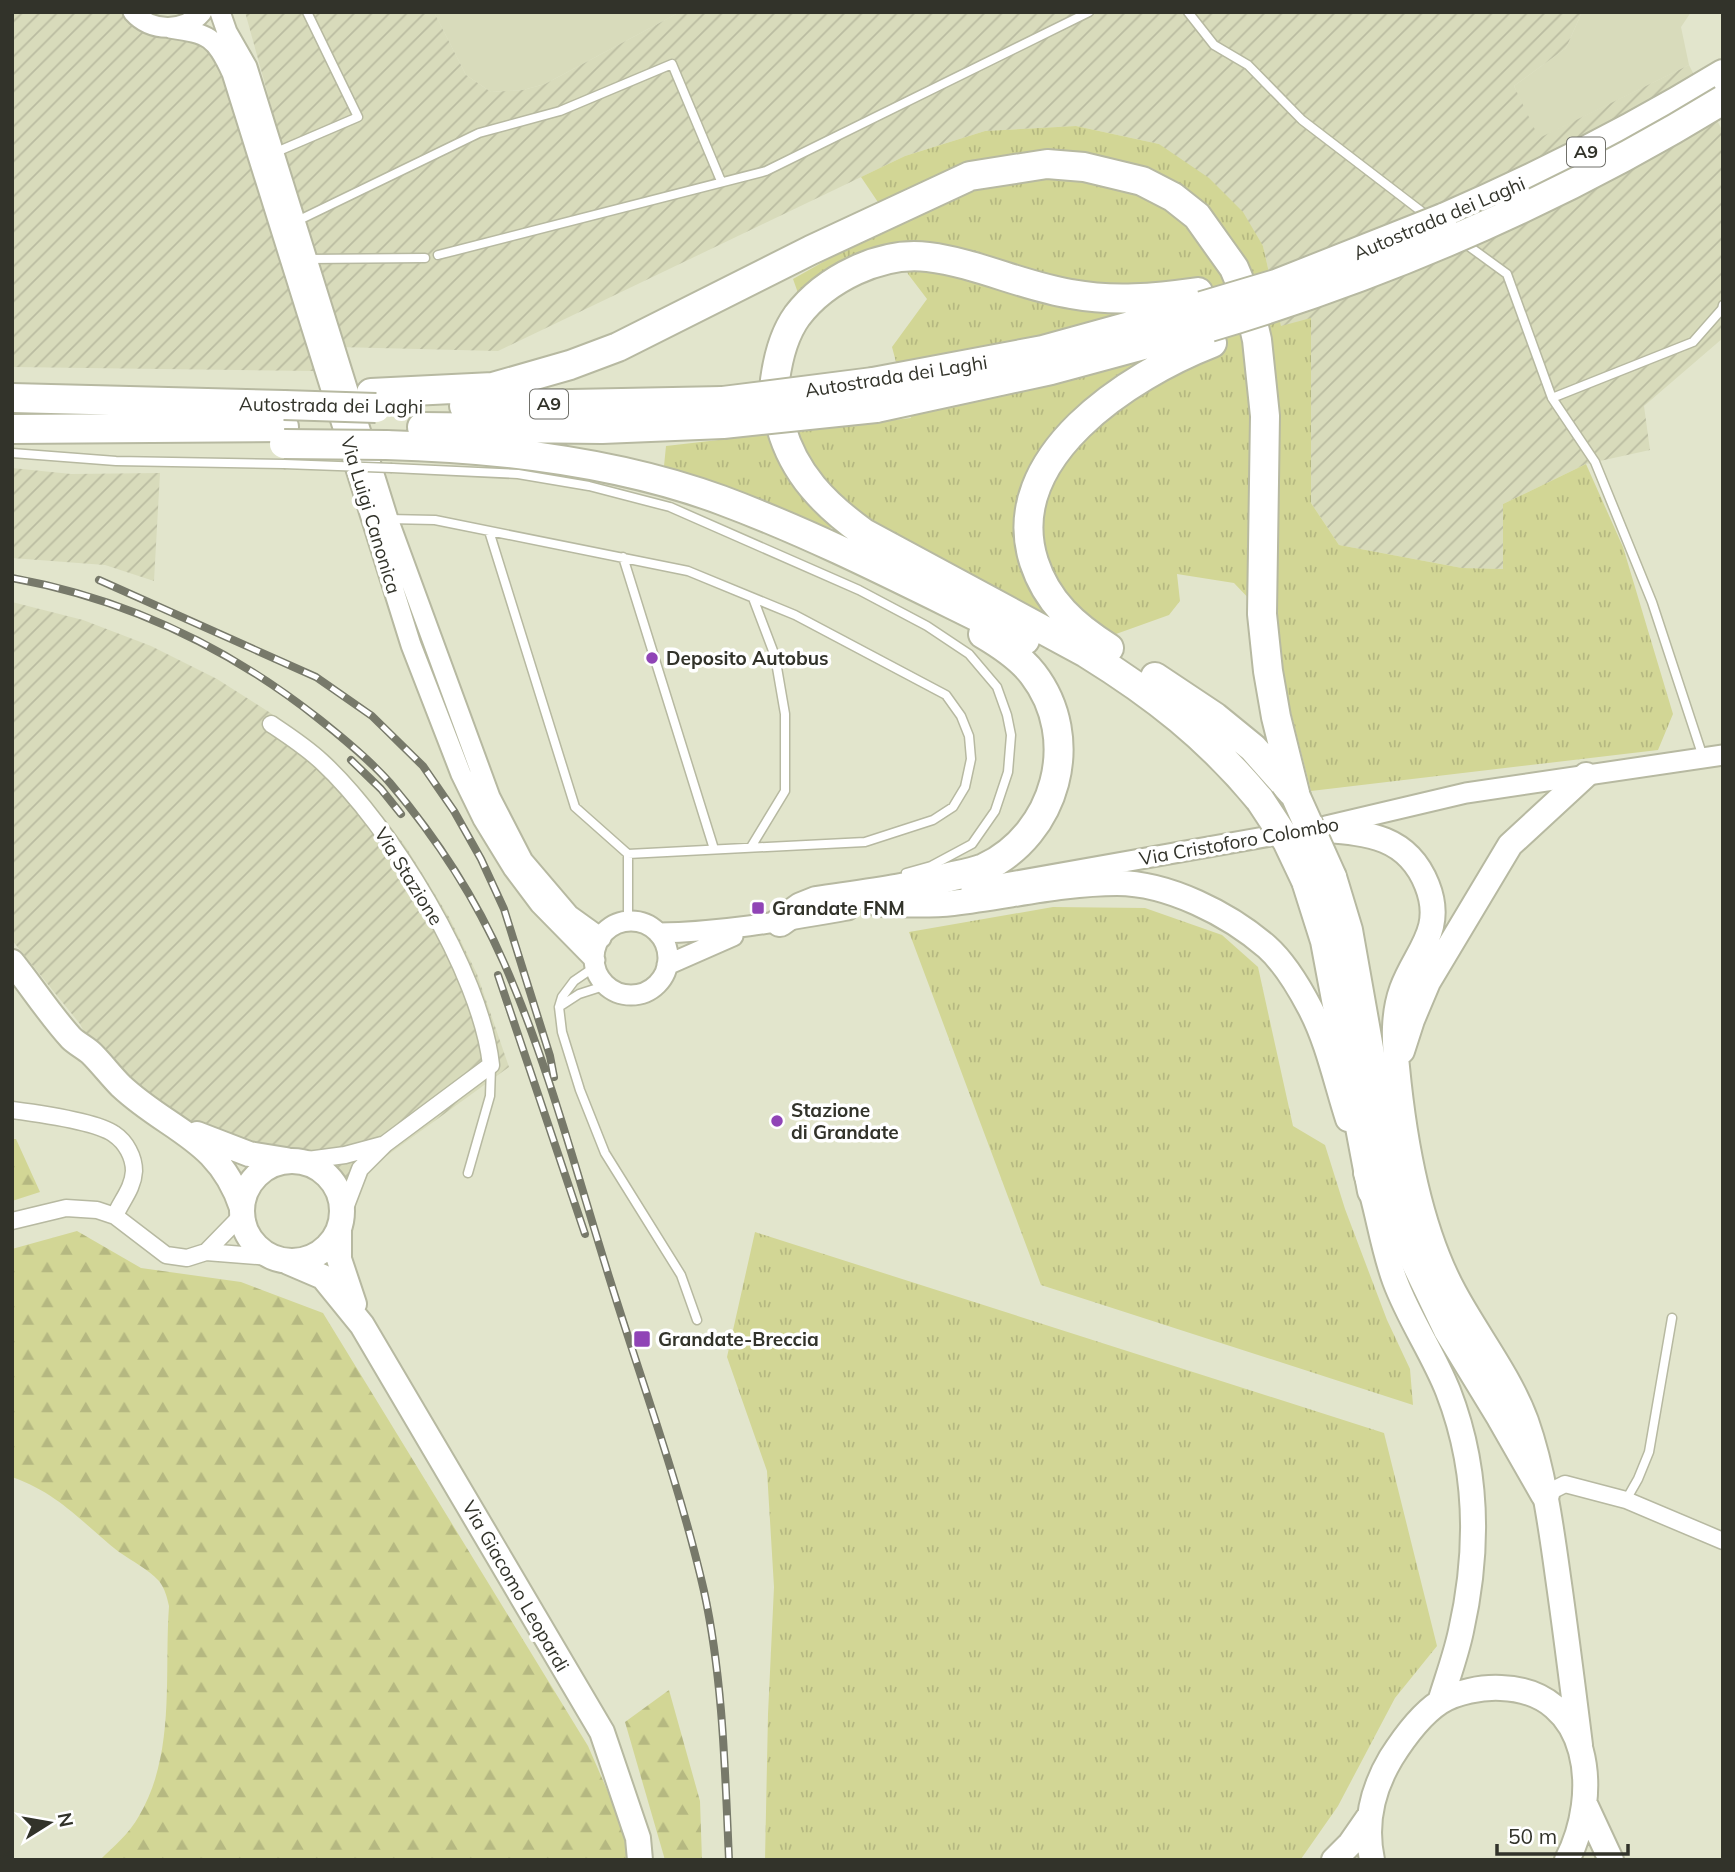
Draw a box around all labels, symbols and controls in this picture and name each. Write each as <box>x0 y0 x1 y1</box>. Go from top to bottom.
road number: A9 <box>1567 138 1605 167</box>
street label: Autostrada dei Laghi <box>1349 171 1529 265</box>
street label: Autostrada dei Laghi <box>803 350 989 402</box>
road number: A9 <box>530 390 568 418</box>
street label: Autostrada dei Laghi <box>239 391 423 419</box>
street label: Via Luigi Canonica <box>336 433 406 597</box>
place label: Deposito Autobus <box>666 646 829 670</box>
marker: Deposito Autobus <box>644 650 660 666</box>
street label: Via Cristoforo Colombo <box>1137 812 1341 870</box>
street label: Via Stazione <box>369 823 449 929</box>
place label: Grandate FNM <box>772 896 905 920</box>
marker: Grandate FNM <box>750 900 766 916</box>
place label: Stazione di Grandate <box>791 1098 899 1144</box>
marker: Stazione di Grandate <box>769 1113 785 1129</box>
place label: Grandate-Breccia <box>658 1327 819 1351</box>
marker: Grandate-Breccia <box>632 1329 652 1349</box>
street label: Via Giacomo Leopardi <box>457 1496 575 1676</box>
north arrow <box>14 1788 84 1858</box>
text: N <box>53 1810 79 1829</box>
scale bar <box>1497 1812 1628 1856</box>
text: 50 m <box>1508 1823 1557 1849</box>

